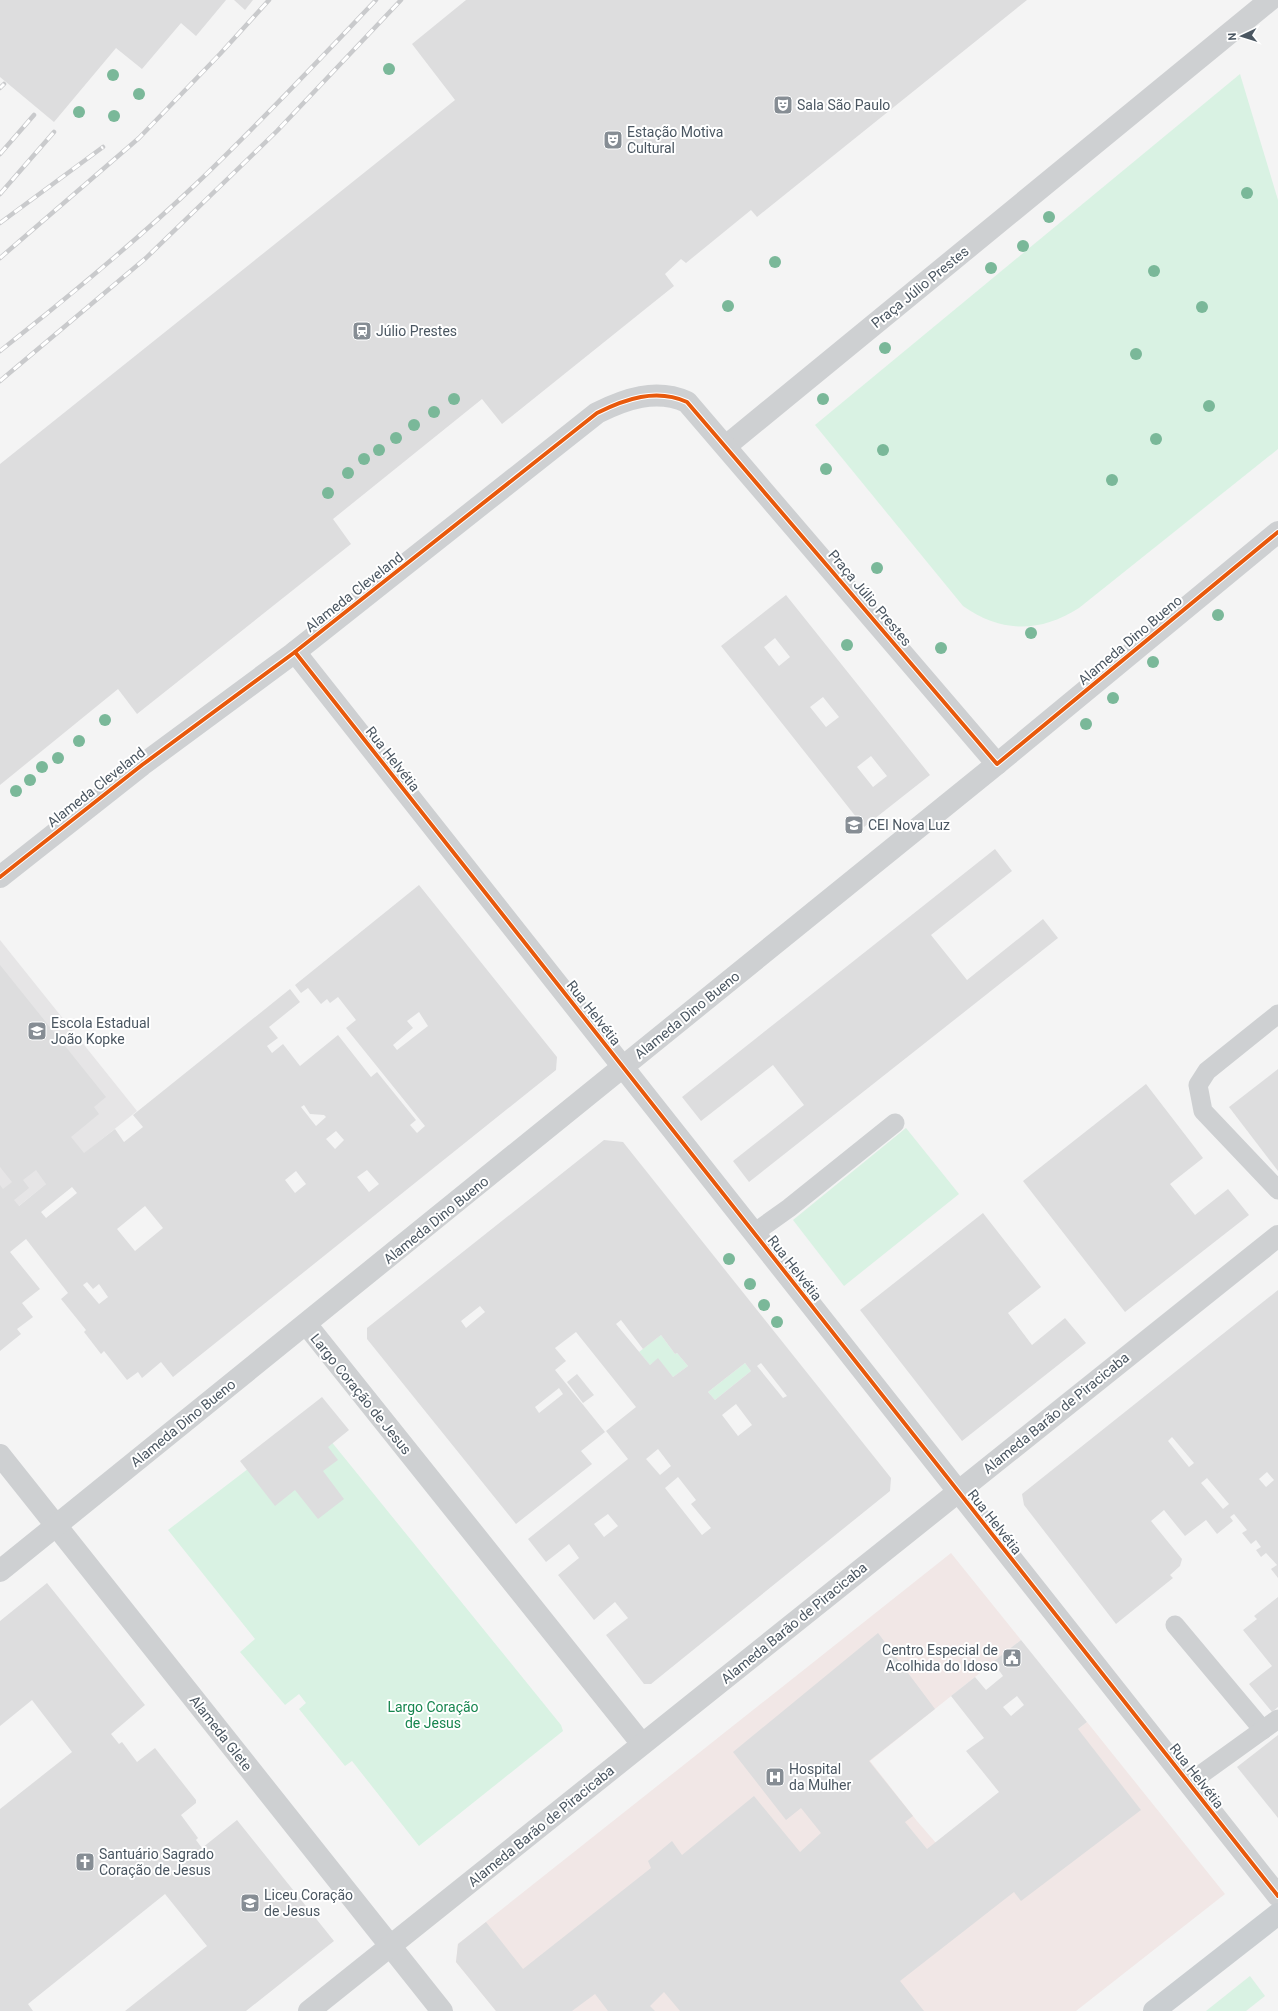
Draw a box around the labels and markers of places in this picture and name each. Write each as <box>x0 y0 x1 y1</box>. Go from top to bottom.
theatre icon: Sala São Paulo <box>772 94 794 116</box>
place label: Sala São Paulo <box>797 97 890 113</box>
place label: Estação Motiva Cultural <box>627 124 723 156</box>
theatre icon: Estação Motiva Cultural <box>602 129 624 151</box>
station icon: Júlio Prestes <box>351 320 373 342</box>
place label: Júlio Prestes <box>376 323 457 339</box>
school or university icon: CEI Nova Luz <box>843 814 865 836</box>
place label: CEI Nova Luz <box>868 817 950 833</box>
place label: Escola Estadual João Kopke <box>51 1015 150 1047</box>
school or university icon: Escola Estadual João Kopke <box>26 1020 48 1042</box>
place label: Centro Especial de Acolhida do Idoso <box>882 1642 998 1674</box>
public building icon: Centro Especial de Acolhida do Idoso <box>1001 1647 1023 1669</box>
place label: Hospital da Mulher <box>789 1761 851 1793</box>
hospital icon: Hospital da Mulher <box>764 1766 786 1788</box>
place label: Santuário Sagrado Coração de Jesus <box>99 1846 214 1878</box>
church icon: Santuário Sagrado Coração de Jesus <box>74 1851 96 1873</box>
place label: Liceu Coração de Jesus <box>264 1887 353 1919</box>
school or university icon: Liceu Coração de Jesus <box>239 1892 261 1914</box>

